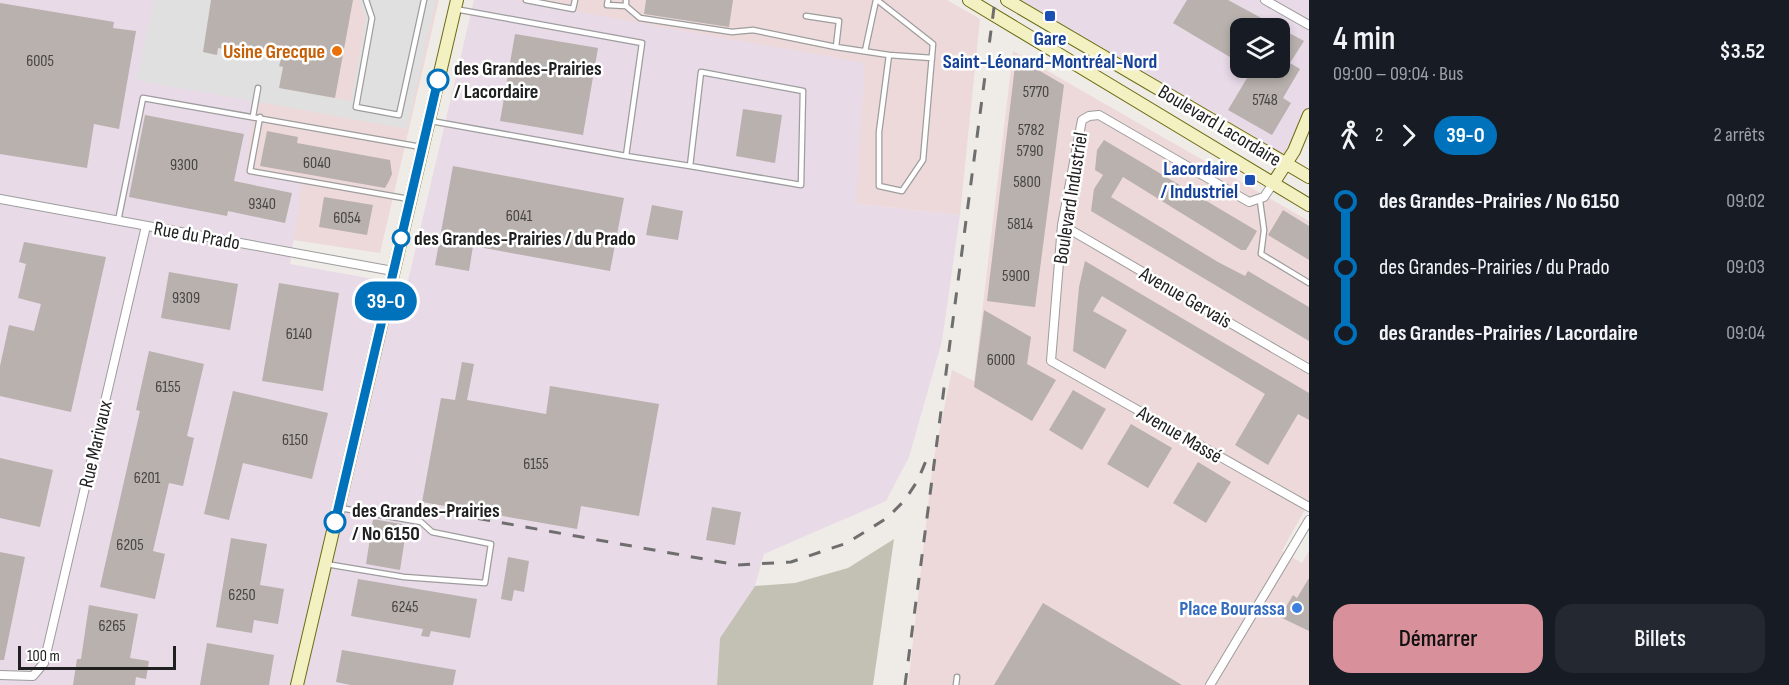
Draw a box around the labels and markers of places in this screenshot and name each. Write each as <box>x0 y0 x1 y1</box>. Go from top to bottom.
marker: Gare Saint-Léonard-Montréal-Nord <box>1043 9 1057 23</box>
place label: Gare Saint-Léonard-Montréal-Nord <box>943 27 1157 74</box>
place label: Usine Grecque <box>223 40 325 64</box>
marker: Usine Grecque <box>330 44 344 58</box>
place label: des Grandes-Prairies / Lacordaire <box>454 57 602 104</box>
marker: des Grandes-Prairies / Lacordaire <box>427 69 449 91</box>
place label: Lacordaire / Industriel <box>1160 157 1238 204</box>
marker: Lacordaire / Industriel <box>1243 173 1257 187</box>
place label: des Grandes-Prairies / du Prado <box>414 227 636 251</box>
marker: des Grandes-Prairies / du Prado <box>392 229 410 247</box>
place label: des Grandes-Prairies / No 6150 <box>352 499 500 546</box>
marker: des Grandes-Prairies / No 6150 <box>324 511 346 533</box>
place label: Place Bourassa <box>1179 597 1285 621</box>
marker: Place Bourassa <box>1290 601 1304 615</box>

